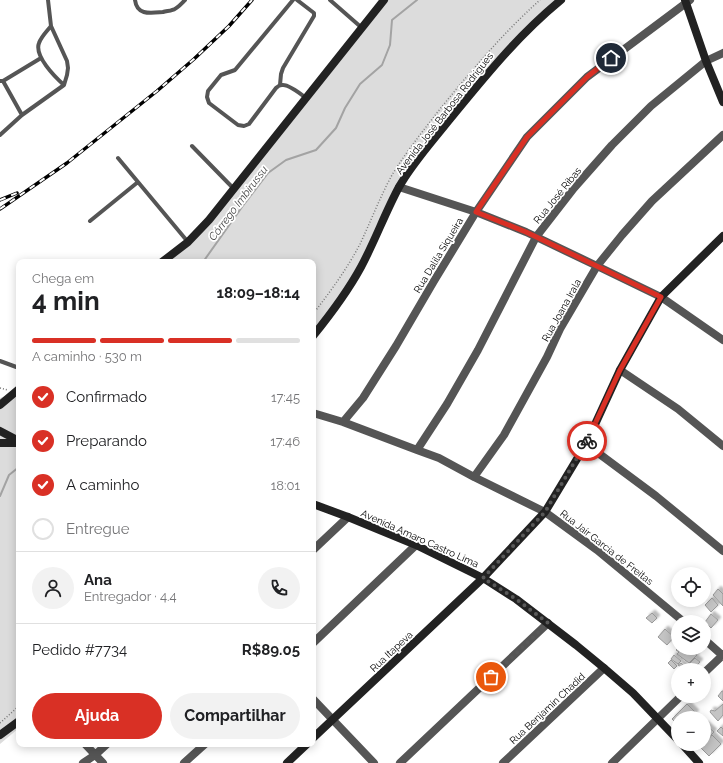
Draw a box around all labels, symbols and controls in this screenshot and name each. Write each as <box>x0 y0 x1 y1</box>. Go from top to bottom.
pin <box>594 41 628 75</box>
icon: home <box>600 47 622 69</box>
street label: Avenida José Barbosa Rodrigues <box>394 50 495 176</box>
water label: Córrego Imbirussu <box>206 163 271 243</box>
street label: Rua José Ribas <box>531 165 584 226</box>
street label: Rua Dalila Siqueira <box>412 216 465 295</box>
text: Chega em <box>32 271 94 286</box>
street label: Rua Joana Irala <box>540 277 583 343</box>
text: 18:09–18:14 <box>217 284 300 302</box>
text: 4 min <box>32 286 100 316</box>
text: A caminho · 530 m <box>32 349 142 364</box>
icon: check <box>32 386 54 408</box>
text: Confirmado <box>66 388 147 406</box>
text: 17:45 <box>271 390 300 405</box>
courier <box>567 421 607 461</box>
icon: check <box>32 430 54 452</box>
icon: bike <box>576 430 598 452</box>
text: Preparando <box>66 432 147 450</box>
text: 17:46 <box>270 434 300 449</box>
icon: check <box>32 474 54 496</box>
text: A caminho <box>66 476 139 494</box>
text: 18:01 <box>271 478 300 493</box>
street label: Avenida Amaro Castro Lima <box>359 507 480 569</box>
street label: Rua Jair Garcia de Freitas <box>558 508 656 587</box>
text: Entregue <box>66 520 130 538</box>
button: person <box>32 567 74 609</box>
button: phone <box>258 567 300 609</box>
map controls <box>671 567 711 751</box>
button: locate <box>671 567 711 607</box>
text: Ana <box>84 571 112 589</box>
text: Entregador · 4.4 <box>84 589 177 604</box>
button: layers <box>671 615 711 655</box>
street label: Rua Itapeva <box>368 629 415 674</box>
text: Pedido #7734 <box>32 641 127 659</box>
text: R$89.05 <box>242 641 300 659</box>
pin <box>474 660 508 694</box>
button: + <box>671 663 711 703</box>
icon: bag <box>480 666 502 688</box>
street label: Rua Benjamin Chadid <box>507 671 587 746</box>
button: Ajuda <box>32 693 162 739</box>
button: Compartilhar <box>170 693 300 739</box>
button: − <box>671 711 711 751</box>

